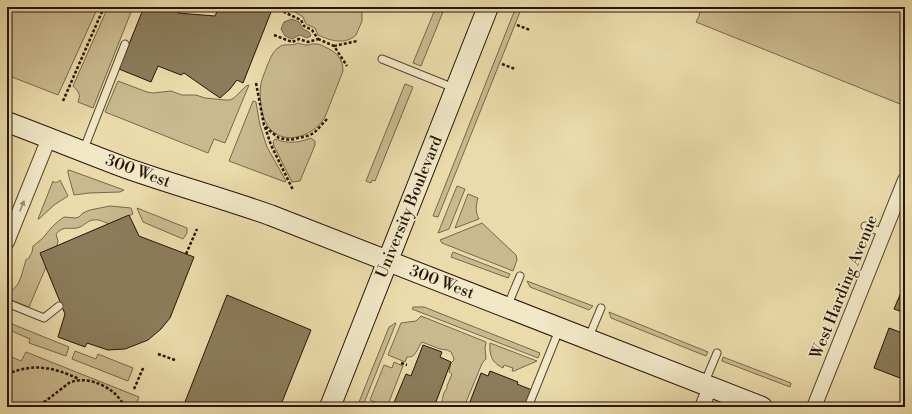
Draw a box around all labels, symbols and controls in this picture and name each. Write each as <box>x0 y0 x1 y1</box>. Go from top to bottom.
street label: University Boulevard <box>371 133 447 281</box>
street label: 300 West <box>103 150 174 192</box>
one-way arrow <box>19 199 25 211</box>
street label: West Harding Avenue <box>806 212 882 363</box>
street label: 300 West <box>407 261 478 304</box>

